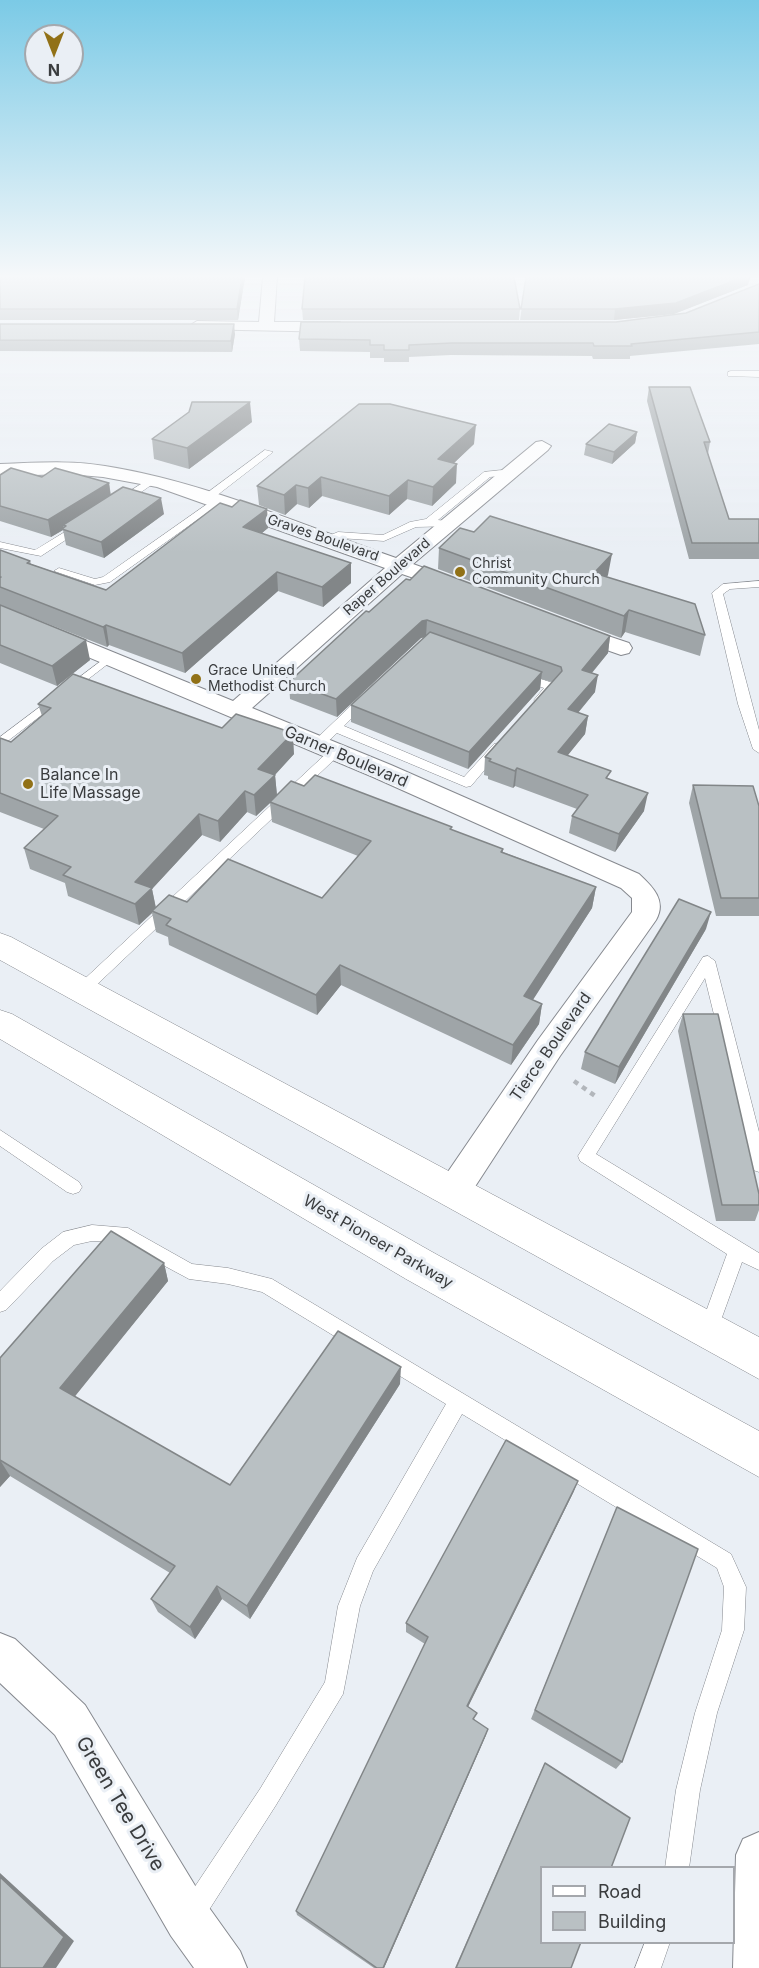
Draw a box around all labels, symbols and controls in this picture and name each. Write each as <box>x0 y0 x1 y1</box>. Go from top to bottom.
north arrow <box>24 24 84 84</box>
text: N <box>48 60 60 80</box>
street label: Graves Boulevard <box>265 511 381 565</box>
street label: Raper Boulevard <box>340 535 434 619</box>
place label: Christ Community Church <box>472 556 600 588</box>
marker: Christ Community Church <box>453 565 467 579</box>
place label: Grace United Methodist Church <box>208 663 326 696</box>
marker: Grace United Methodist Church <box>189 672 203 686</box>
street label: Garner Boulevard <box>281 722 411 792</box>
place label: Balance In Life Massage <box>40 765 141 803</box>
marker: Balance In Life Massage <box>21 777 35 791</box>
street label: Tierce Boulevard <box>506 989 596 1105</box>
street label: West Pioneer Parkway <box>300 1191 456 1293</box>
street label: Green Tee Drive <box>70 1732 170 1876</box>
legend <box>540 1866 735 1944</box>
text: Road <box>598 1881 641 1902</box>
text: Building <box>598 1911 666 1932</box>

